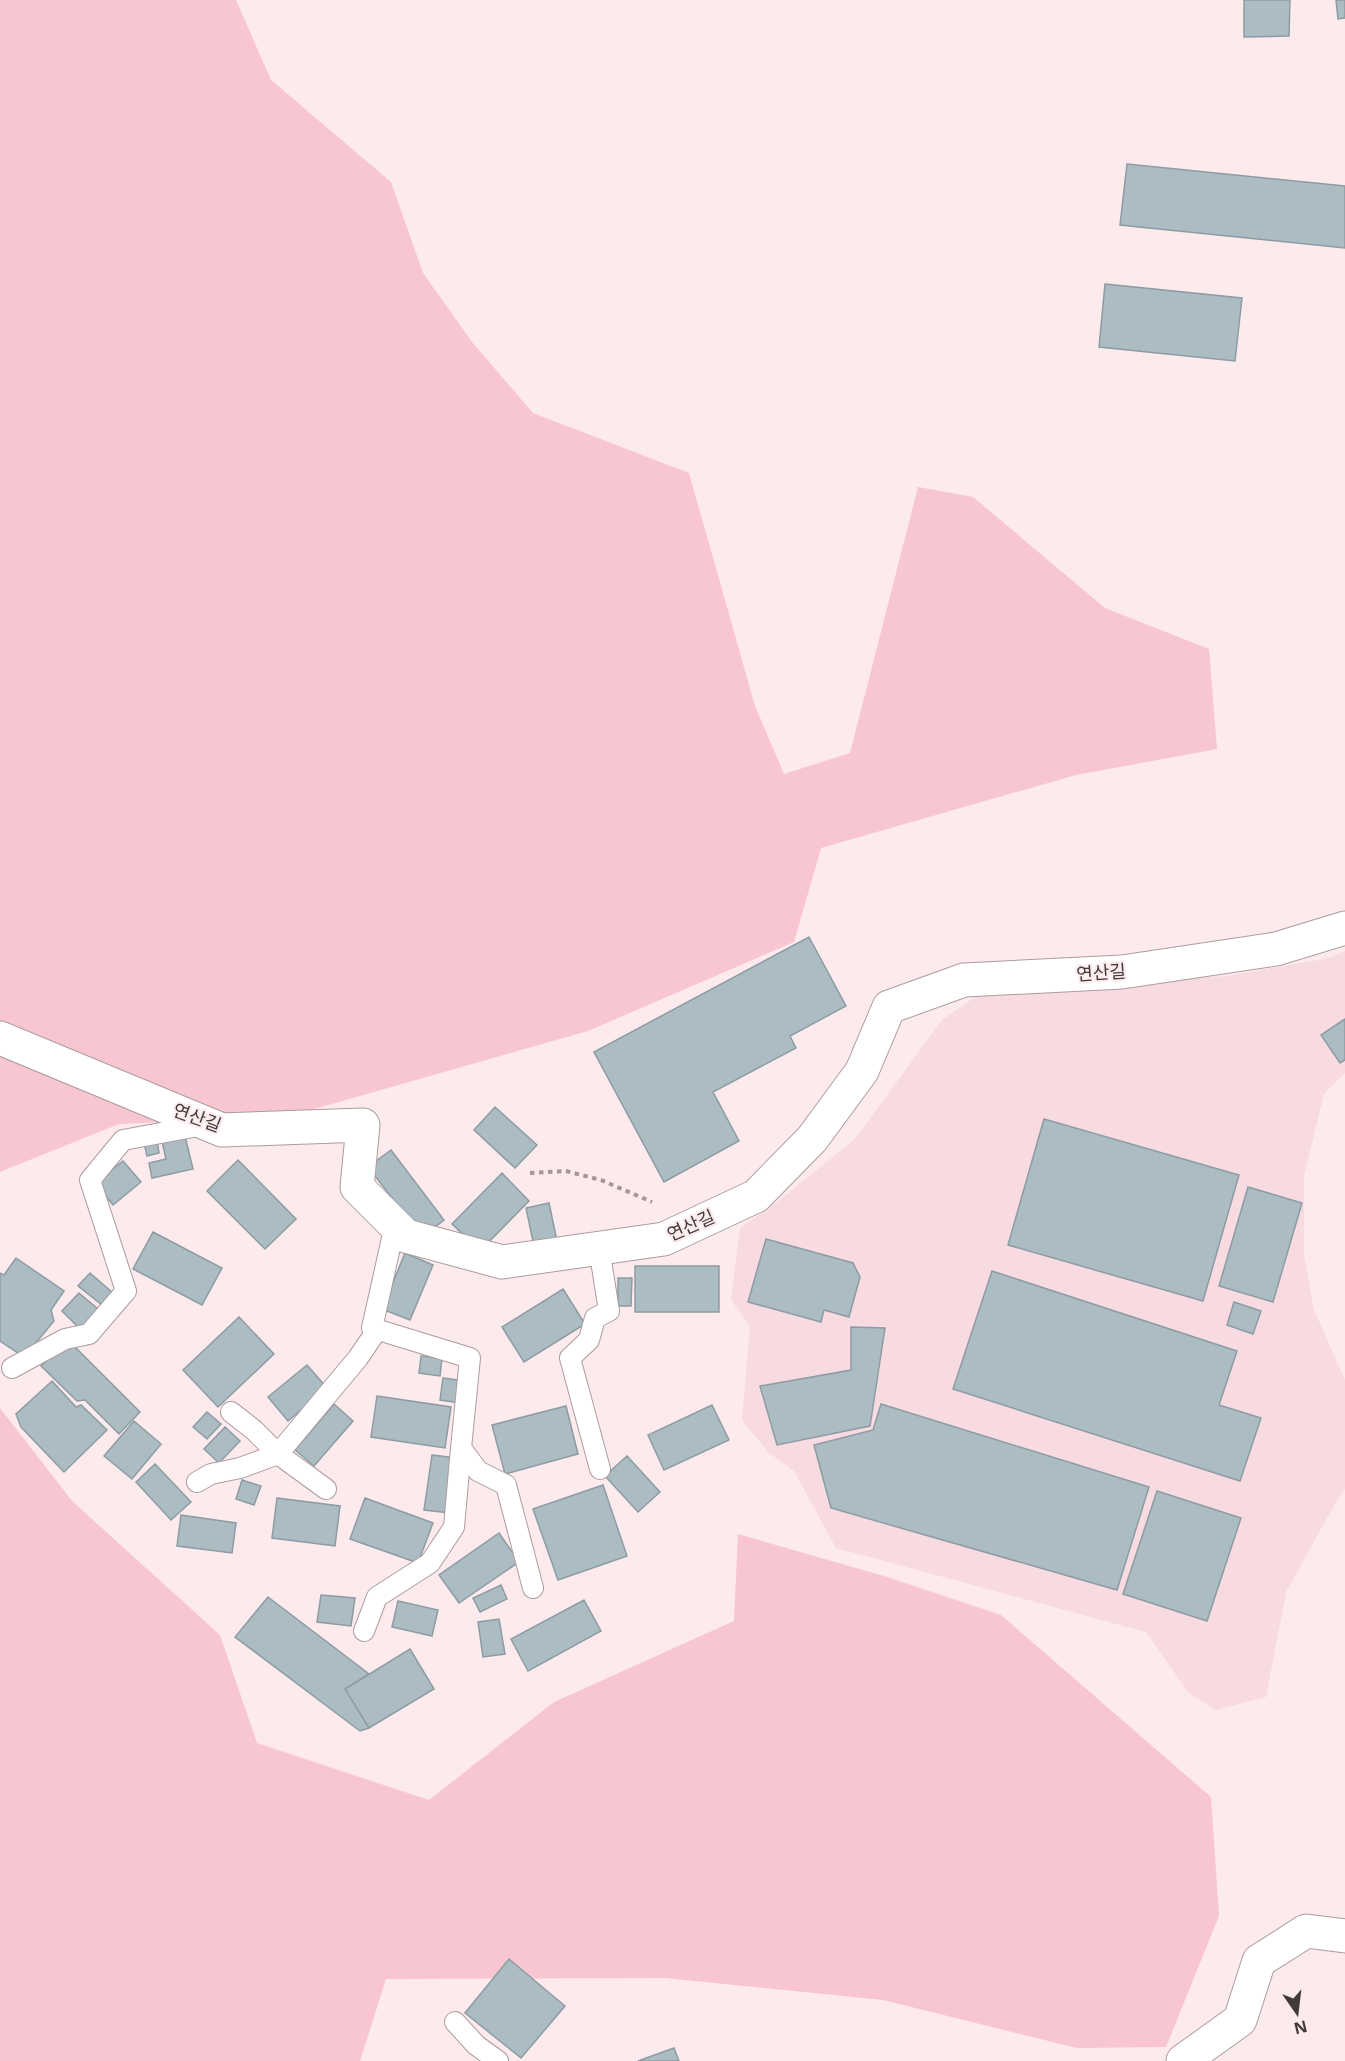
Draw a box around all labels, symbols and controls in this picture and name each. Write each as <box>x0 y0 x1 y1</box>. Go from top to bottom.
street label: 연산길 <box>1075 958 1127 986</box>
street label: 연산길 <box>170 1097 225 1137</box>
street label: 연산길 <box>663 1204 718 1246</box>
north arrow <box>1267 1983 1327 2043</box>
text: N <box>1292 2015 1310 2040</box>

